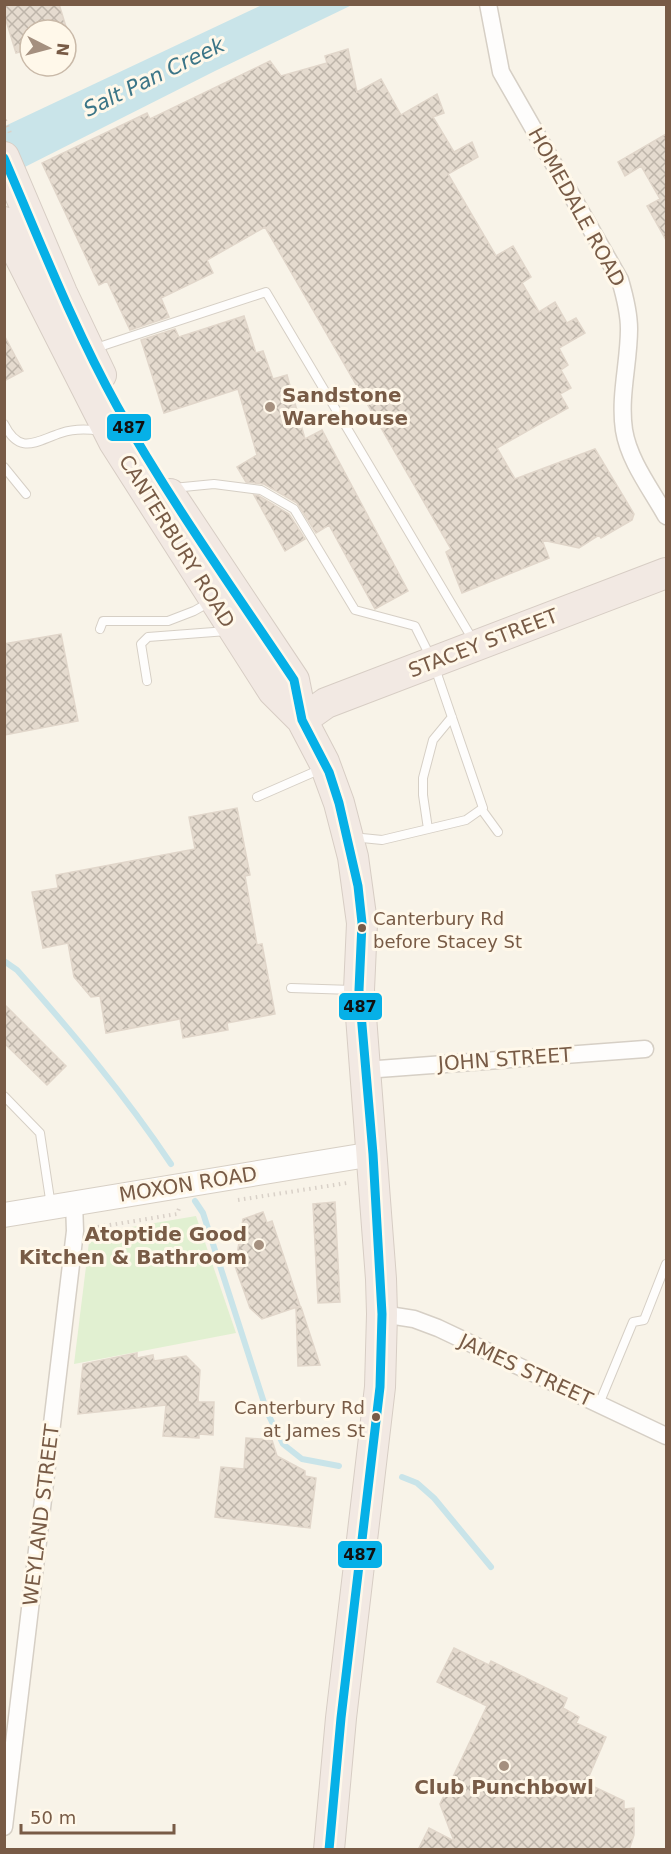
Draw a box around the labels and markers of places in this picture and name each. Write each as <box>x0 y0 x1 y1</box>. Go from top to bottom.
place label: Sandstone Warehouse <box>282 383 408 430</box>
marker: Sandstone Warehouse <box>263 400 277 414</box>
place label: Canterbury Rd before Stacey St <box>373 908 522 952</box>
marker: Canterbury Rd before Stacey St <box>356 922 368 934</box>
place label: Atoptide Good Kitchen & Bathroom <box>19 1222 247 1269</box>
marker: Atoptide Good Kitchen & Bathroom <box>252 1238 266 1252</box>
place label: Canterbury Rd at James St <box>234 1397 365 1441</box>
marker: Canterbury Rd at James St <box>370 1411 382 1423</box>
marker: Club Punchbowl <box>497 1759 511 1773</box>
place label: Club Punchbowl <box>414 1775 594 1799</box>

